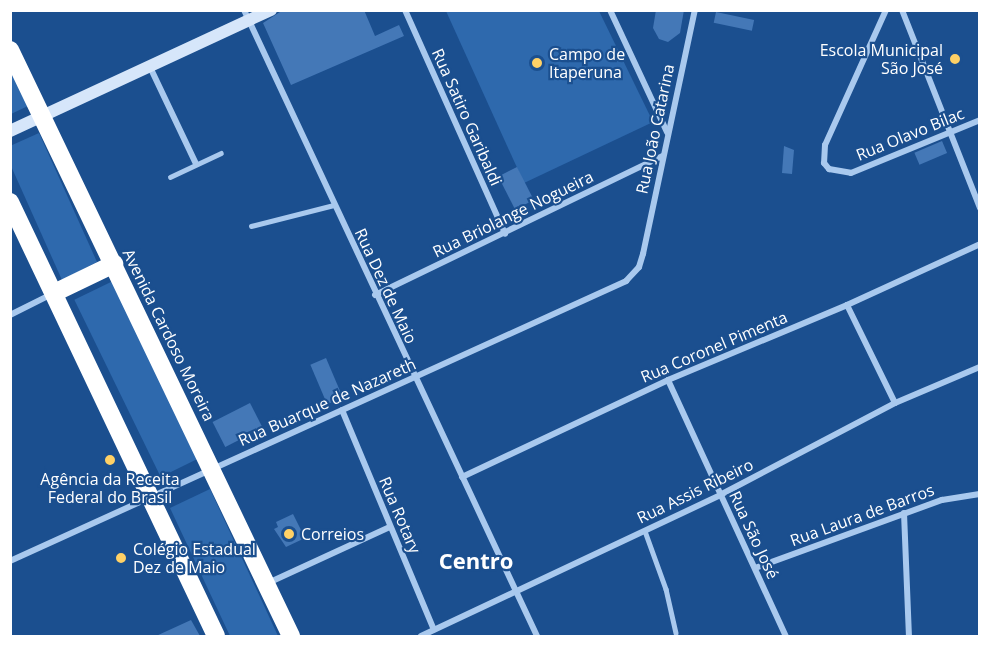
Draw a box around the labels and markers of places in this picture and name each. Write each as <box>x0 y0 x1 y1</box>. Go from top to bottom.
place label: Escola Municipal São José <box>820 40 943 78</box>
place label: Campo de Itaperuna <box>549 44 625 82</box>
marker: Escola Municipal São José <box>948 52 962 66</box>
marker: Campo de Itaperuna <box>530 56 544 70</box>
marker: Agência da Receita Federal do Brasil <box>103 453 117 467</box>
place label: Agência da Receita Federal do Brasil <box>40 469 180 507</box>
place label: Correios <box>301 524 364 544</box>
marker: Correios <box>282 527 296 541</box>
place label: Colégio Estadual Dez de Maio <box>133 539 256 577</box>
marker: Colégio Estadual Dez de Maio <box>114 551 128 565</box>

